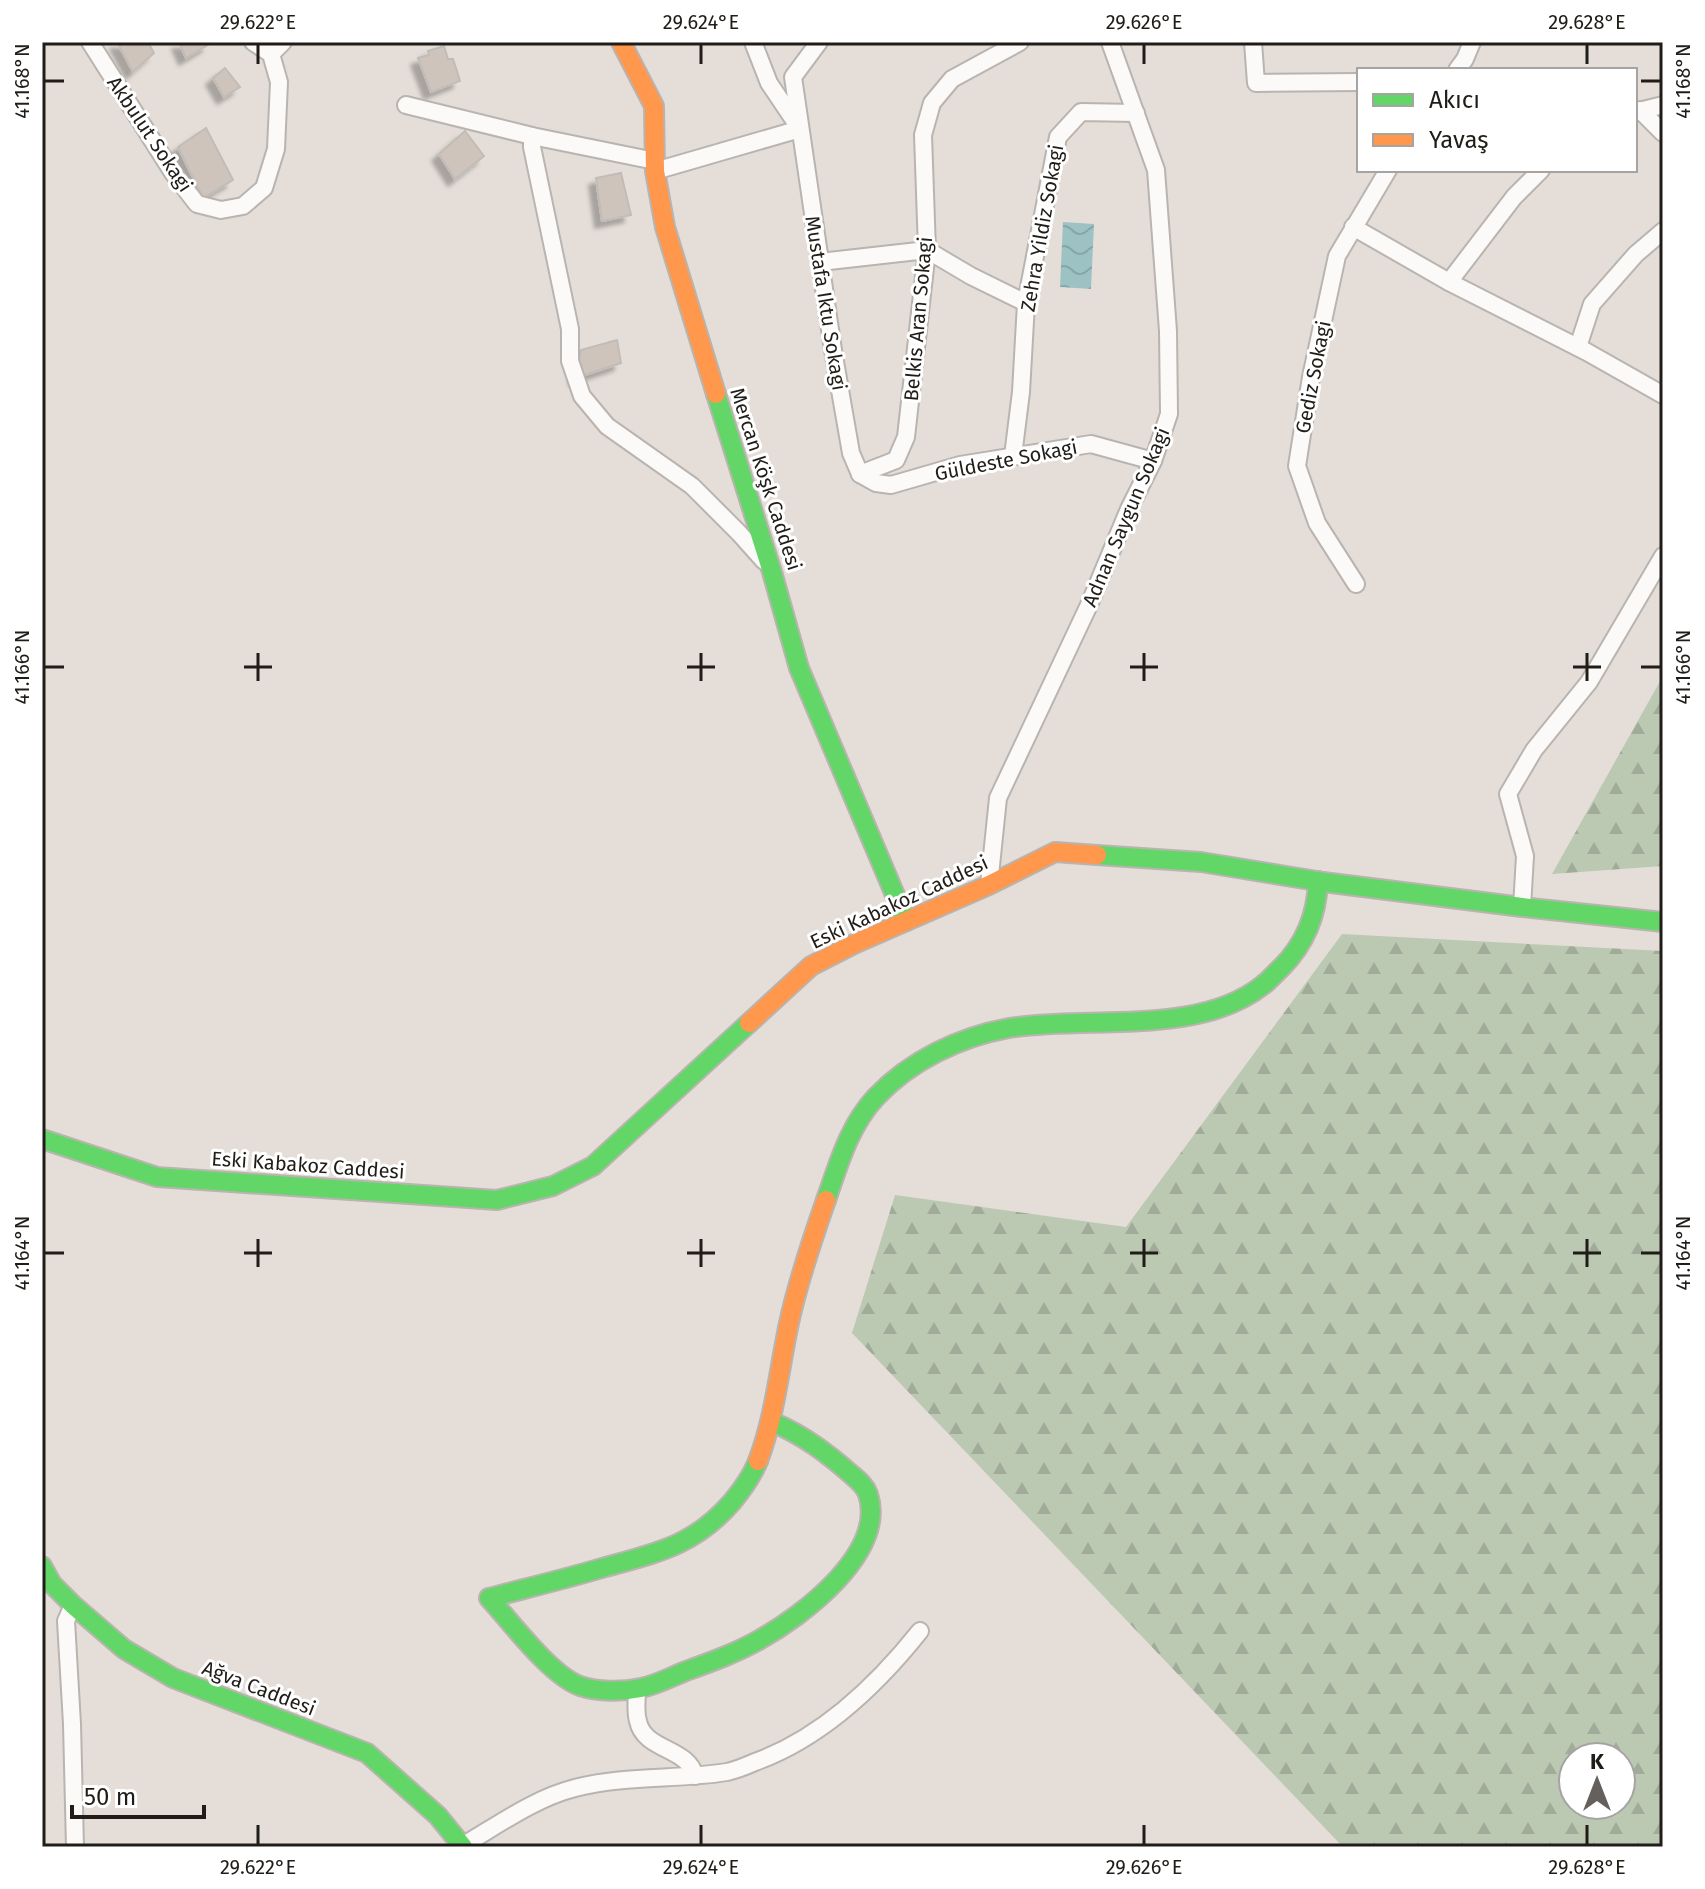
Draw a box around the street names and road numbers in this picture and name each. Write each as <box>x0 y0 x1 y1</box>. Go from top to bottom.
street label: Akbulut Sokagi <box>102 72 198 196</box>
street label: Zehra Yildiz Sokagi <box>1015 143 1069 313</box>
street label: Mustafa Iktu Sokagi <box>800 214 852 392</box>
street label: Belkis Aran Sokagi <box>899 236 937 402</box>
street label: Gediz Sokagi <box>1290 319 1336 435</box>
street label: Mercan Köşk Caddesi <box>724 385 807 574</box>
street label: Adnan Saygun Sokagi <box>1077 424 1175 610</box>
street label: Güldeste Sokagi <box>933 434 1079 486</box>
street label: Eski Kabakoz Caddesi <box>806 850 992 954</box>
street label: Eski Kabakoz Caddesi <box>211 1146 405 1184</box>
street label: Ağva Caddesi <box>199 1655 319 1721</box>

